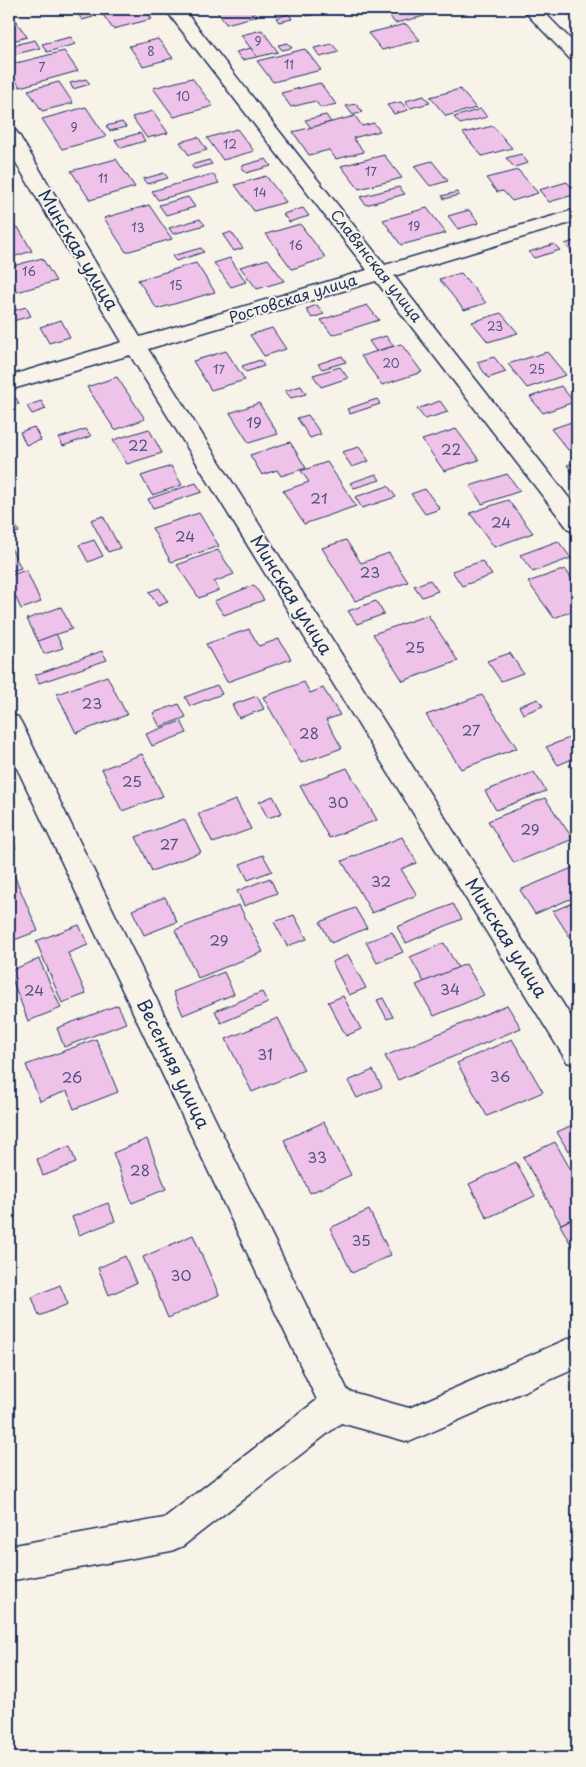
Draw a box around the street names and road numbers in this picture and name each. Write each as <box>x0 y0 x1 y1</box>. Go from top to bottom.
street label: Минская улица <box>32 183 127 316</box>
street label: Славянская улица <box>326 204 429 327</box>
street label: Ростовская улица <box>226 267 360 328</box>
street label: Минская улица <box>244 529 340 660</box>
street label: Минская улица <box>459 872 555 1003</box>
street label: Весенняя улица <box>131 994 218 1133</box>

